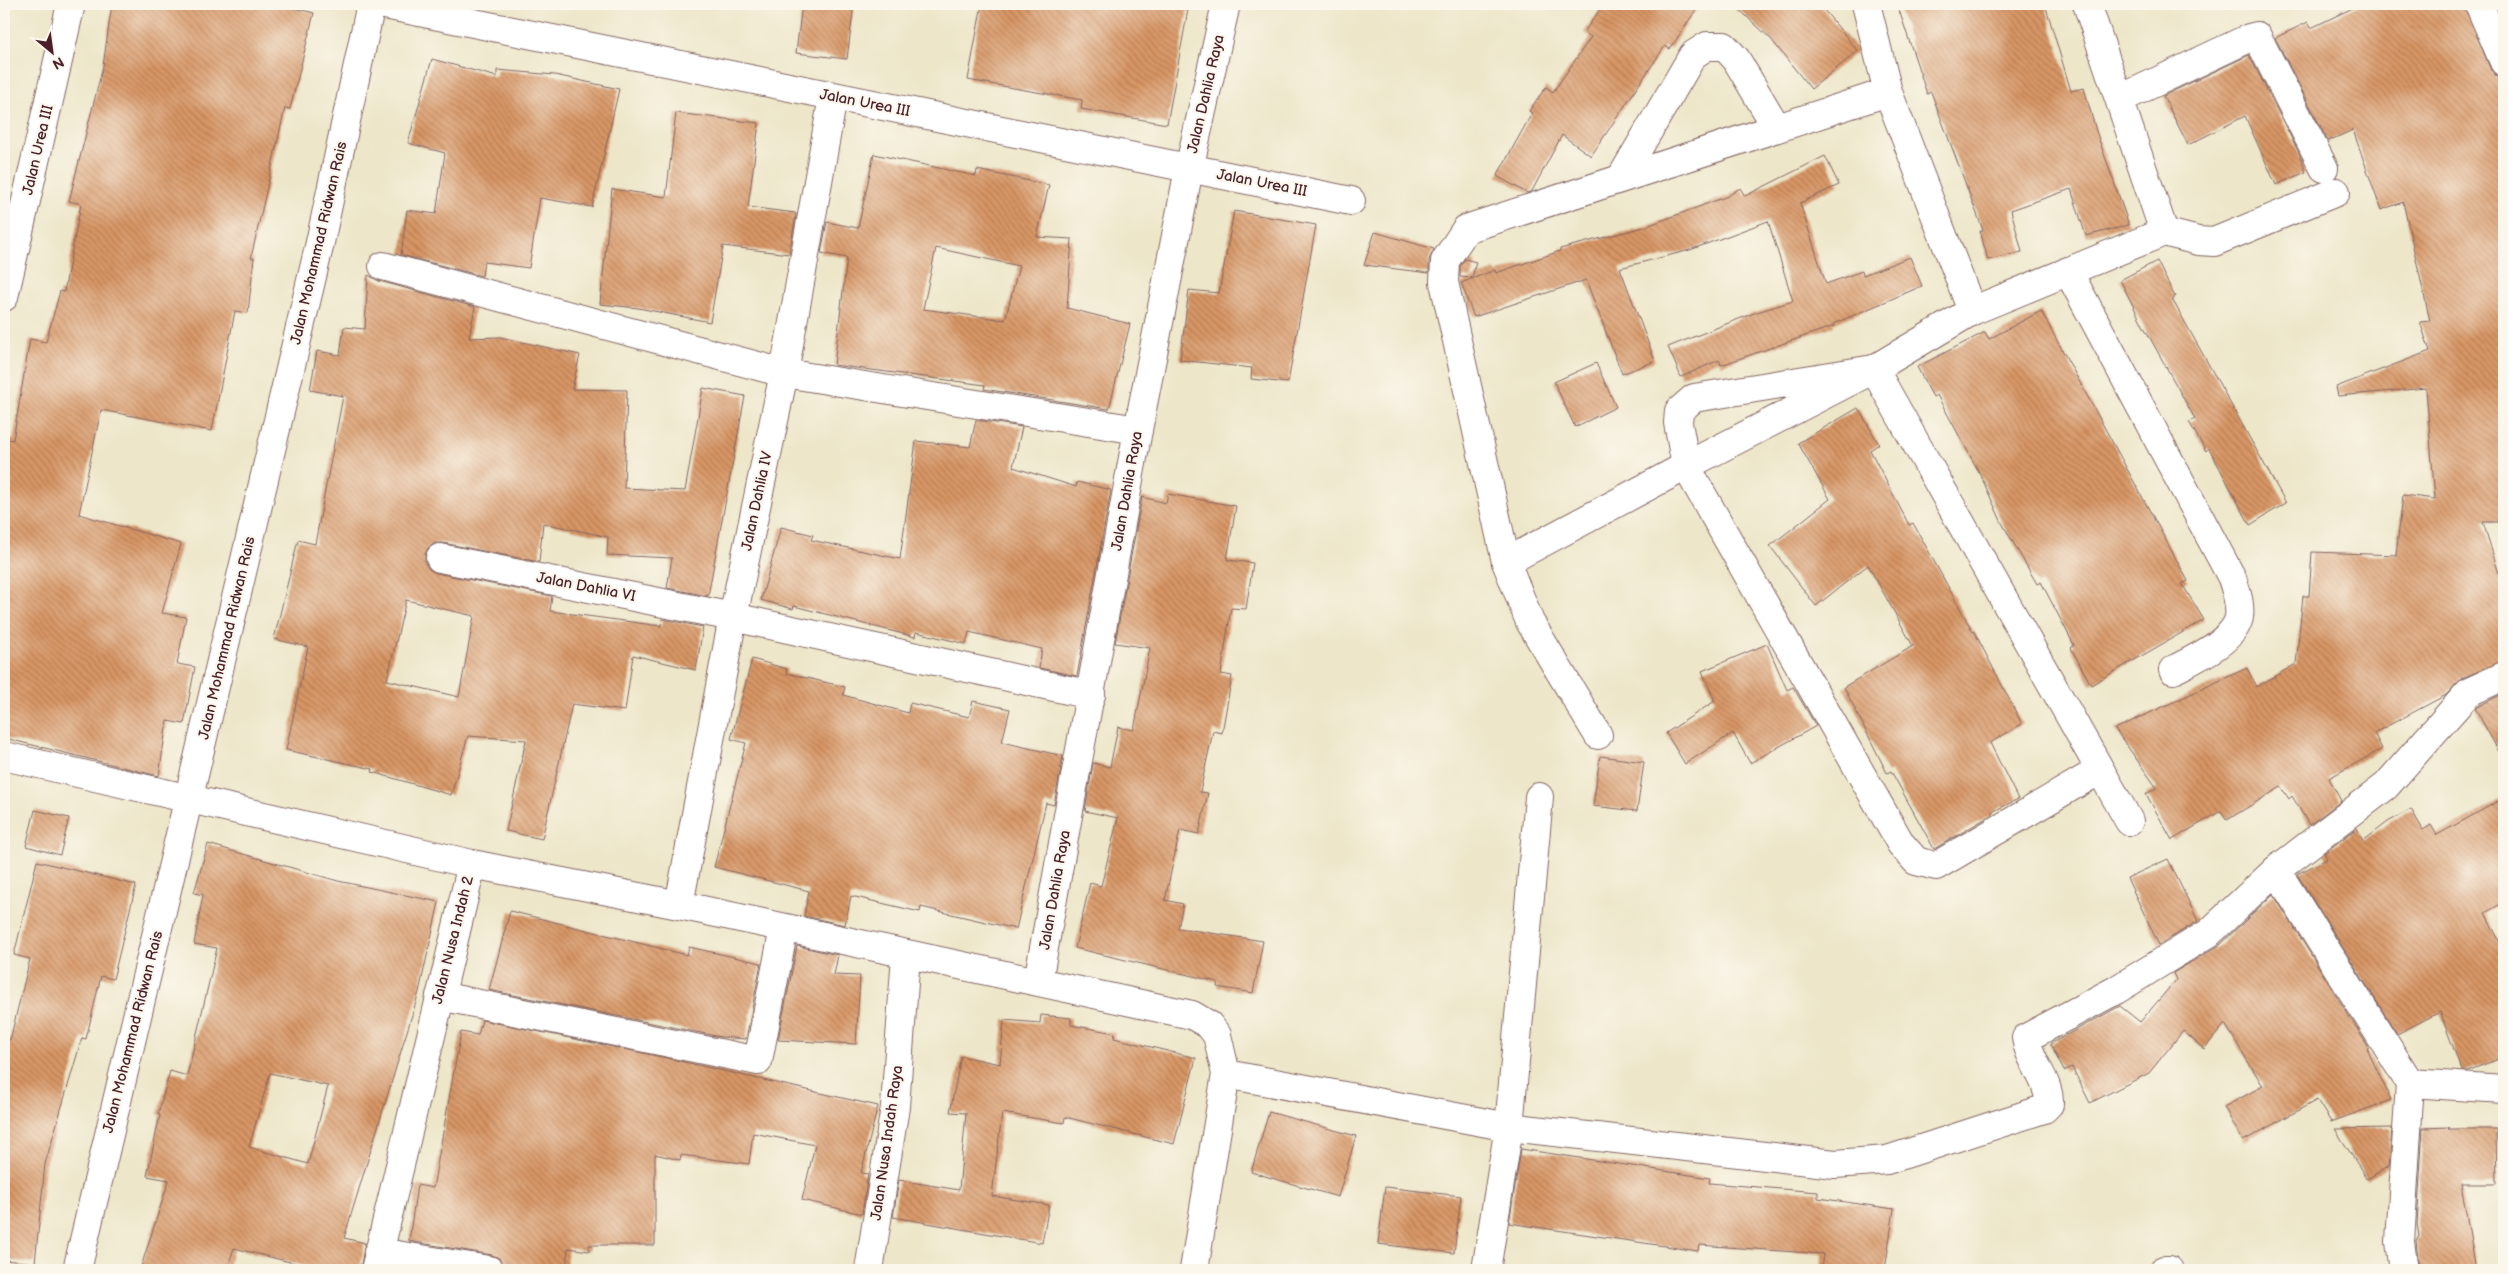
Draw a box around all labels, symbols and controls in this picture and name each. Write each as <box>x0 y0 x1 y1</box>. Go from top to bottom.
north arrow <box>28 28 78 78</box>
street label: Jalan Dahlia Raya <box>1183 33 1229 155</box>
text: N <box>49 53 67 73</box>
street label: Jalan Urea III <box>818 85 912 121</box>
street label: Jalan Urea III <box>18 103 58 197</box>
street label: Jalan Mohammad Ridwan Rais <box>286 139 352 346</box>
street label: Jalan Urea III <box>1215 165 1309 201</box>
street label: Jalan Dahlia Raya <box>1107 430 1147 552</box>
street label: Jalan Dahlia IV <box>737 449 777 552</box>
street label: Jalan Mohammad Ridwan Rais <box>194 534 260 741</box>
street label: Jalan Dahlia VI <box>535 568 638 606</box>
street label: Jalan Dahlia Raya <box>1035 829 1075 951</box>
street label: Jalan Nusa Indah 2 <box>428 874 478 1006</box>
street label: Jalan Mohammad Ridwan Rais <box>99 928 167 1135</box>
street label: Jalan Nusa Indah Raya <box>867 1064 907 1222</box>

